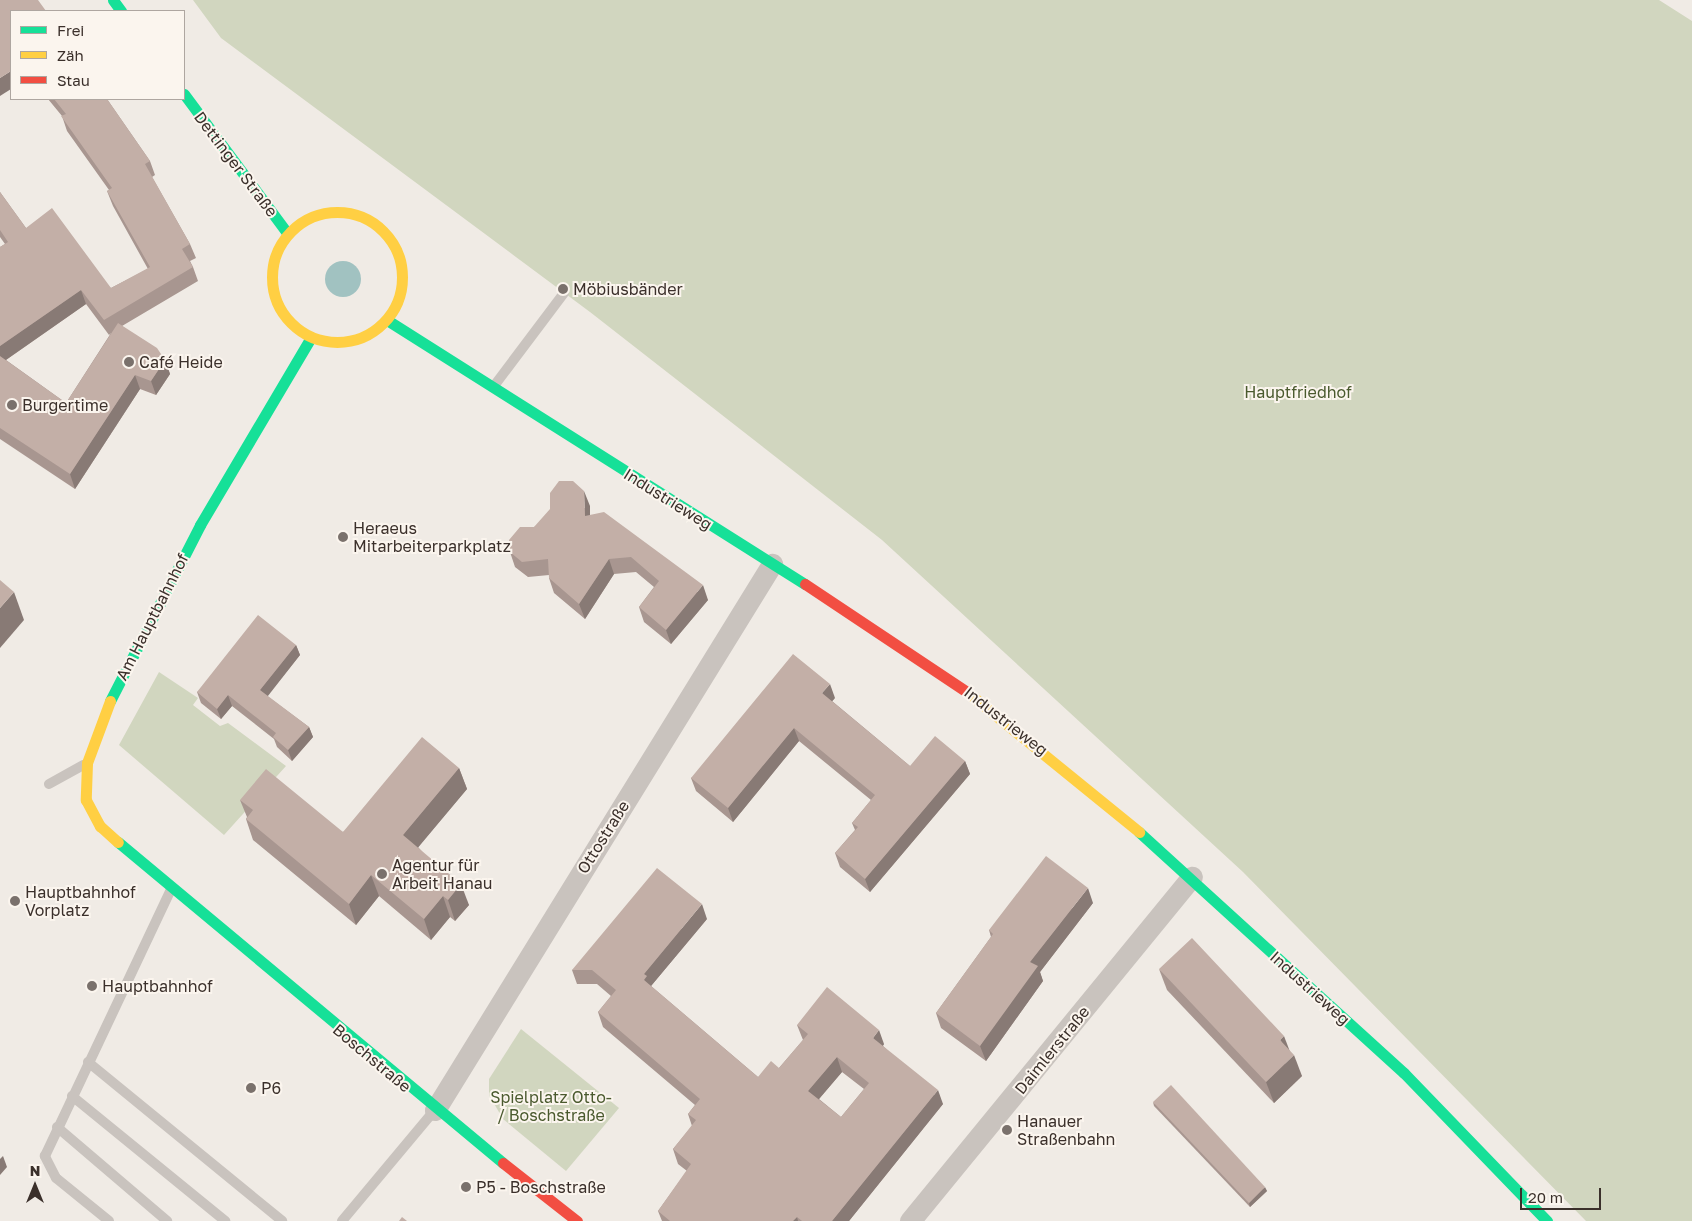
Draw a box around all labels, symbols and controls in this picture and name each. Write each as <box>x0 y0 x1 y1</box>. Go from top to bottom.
legend <box>10 10 185 100</box>
text: Frei <box>57 21 84 39</box>
text: Zäh <box>57 46 84 64</box>
text: Stau <box>57 71 90 89</box>
street label: Dettinger Straße <box>190 108 282 220</box>
place label: Möbiusbänder <box>573 279 683 299</box>
marker: Möbiusbänder <box>557 283 569 295</box>
place label: Café Heide <box>139 352 223 372</box>
marker: Café Heide <box>123 356 135 368</box>
park label: Hauptfriedhof <box>1244 382 1352 402</box>
place label: Burgertime <box>22 395 108 415</box>
marker: Burgertime <box>6 399 18 411</box>
street label: Industrieweg <box>620 464 716 534</box>
place label: Heraeus Mitarbeiterparkplatz <box>353 518 511 556</box>
marker: Heraeus Mitarbeiterparkplatz <box>337 531 349 543</box>
street label: Am Hauptbahnhof <box>112 550 192 684</box>
street label: Industrieweg <box>960 682 1052 760</box>
street label: Ottostraße <box>573 797 633 877</box>
place label: Agentur für Arbeit Hanau <box>392 855 493 893</box>
marker: Agentur für Arbeit Hanau <box>376 868 388 880</box>
place label: Hauptbahnhof Vorplatz <box>25 882 136 920</box>
marker: Hauptbahnhof Vorplatz <box>9 895 21 907</box>
street label: Industrieweg <box>1266 947 1354 1029</box>
place label: Hauptbahnhof <box>102 976 213 996</box>
marker: Hauptbahnhof <box>86 980 98 992</box>
street label: Daimlerstraße <box>1011 1002 1093 1098</box>
street label: Boschstraße <box>329 1020 415 1096</box>
place label: P6 <box>261 1078 281 1098</box>
marker: P6 <box>245 1082 257 1094</box>
park label: Spielplatz Otto- / Boschstraße <box>490 1087 612 1125</box>
place label: Hanauer Straßenbahn <box>1017 1111 1115 1149</box>
marker: Hanauer Straßenbahn <box>1001 1124 1013 1136</box>
north arrow <box>10 1161 60 1211</box>
text: N <box>30 1162 40 1179</box>
place label: P5 - Boschstraße <box>476 1177 606 1197</box>
scale bar <box>1522 1178 1603 1210</box>
marker: P5 - Boschstraße <box>460 1181 472 1193</box>
text: 20 m <box>1528 1188 1563 1206</box>

